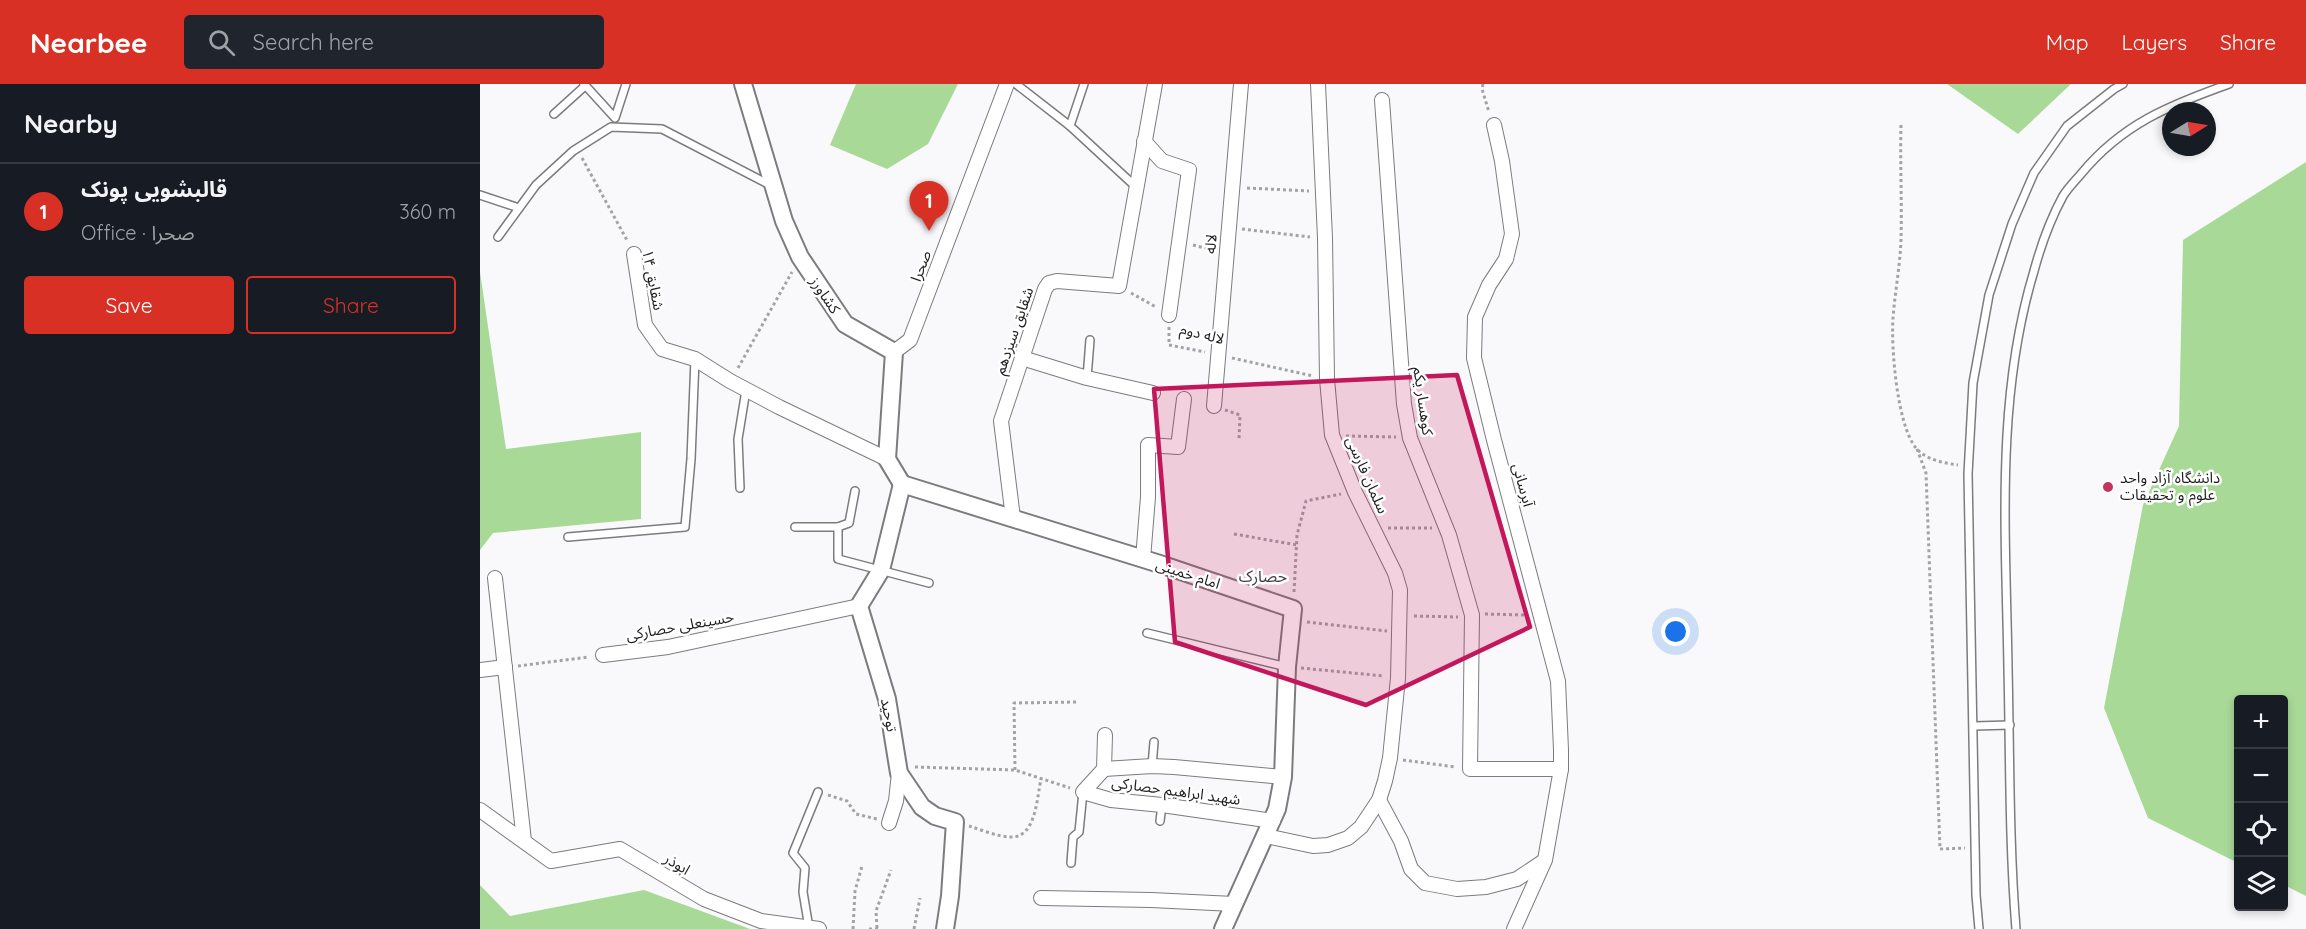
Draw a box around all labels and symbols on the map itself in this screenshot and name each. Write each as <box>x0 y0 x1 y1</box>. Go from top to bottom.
north arrow <box>2162 102 2216 156</box>
pin: 1 <box>910 182 948 231</box>
street label: لاله <box>1200 233 1221 255</box>
street label: صحرا <box>906 247 935 284</box>
street label: شقایق ۱۴ <box>637 248 669 312</box>
street label: کشاورز <box>806 272 845 318</box>
street label: شقایق سیزدهم <box>990 284 1039 378</box>
street label: لاله دوم <box>1177 319 1226 350</box>
street label: کوهسار یکم <box>1407 365 1438 438</box>
street label: سلمان فارسی <box>1342 433 1393 517</box>
street label: آبرسانی <box>1509 461 1539 509</box>
place label: دانشگاه آزاد واحد علوم و تحقیقات <box>2120 468 2220 506</box>
marker: دانشگاه آزاد واحد علوم و تحقیقات <box>2101 480 2115 494</box>
street label: امام خمینی <box>1153 554 1223 595</box>
district label: حصارک <box>1239 566 1287 586</box>
street label: حسینعلی حصارکی <box>624 607 736 644</box>
your location <box>1661 617 1690 646</box>
street label: توحید <box>877 696 902 733</box>
street label: شهید ابراهیم حصارکی <box>1110 772 1242 811</box>
street label: ابوذر <box>660 848 694 879</box>

